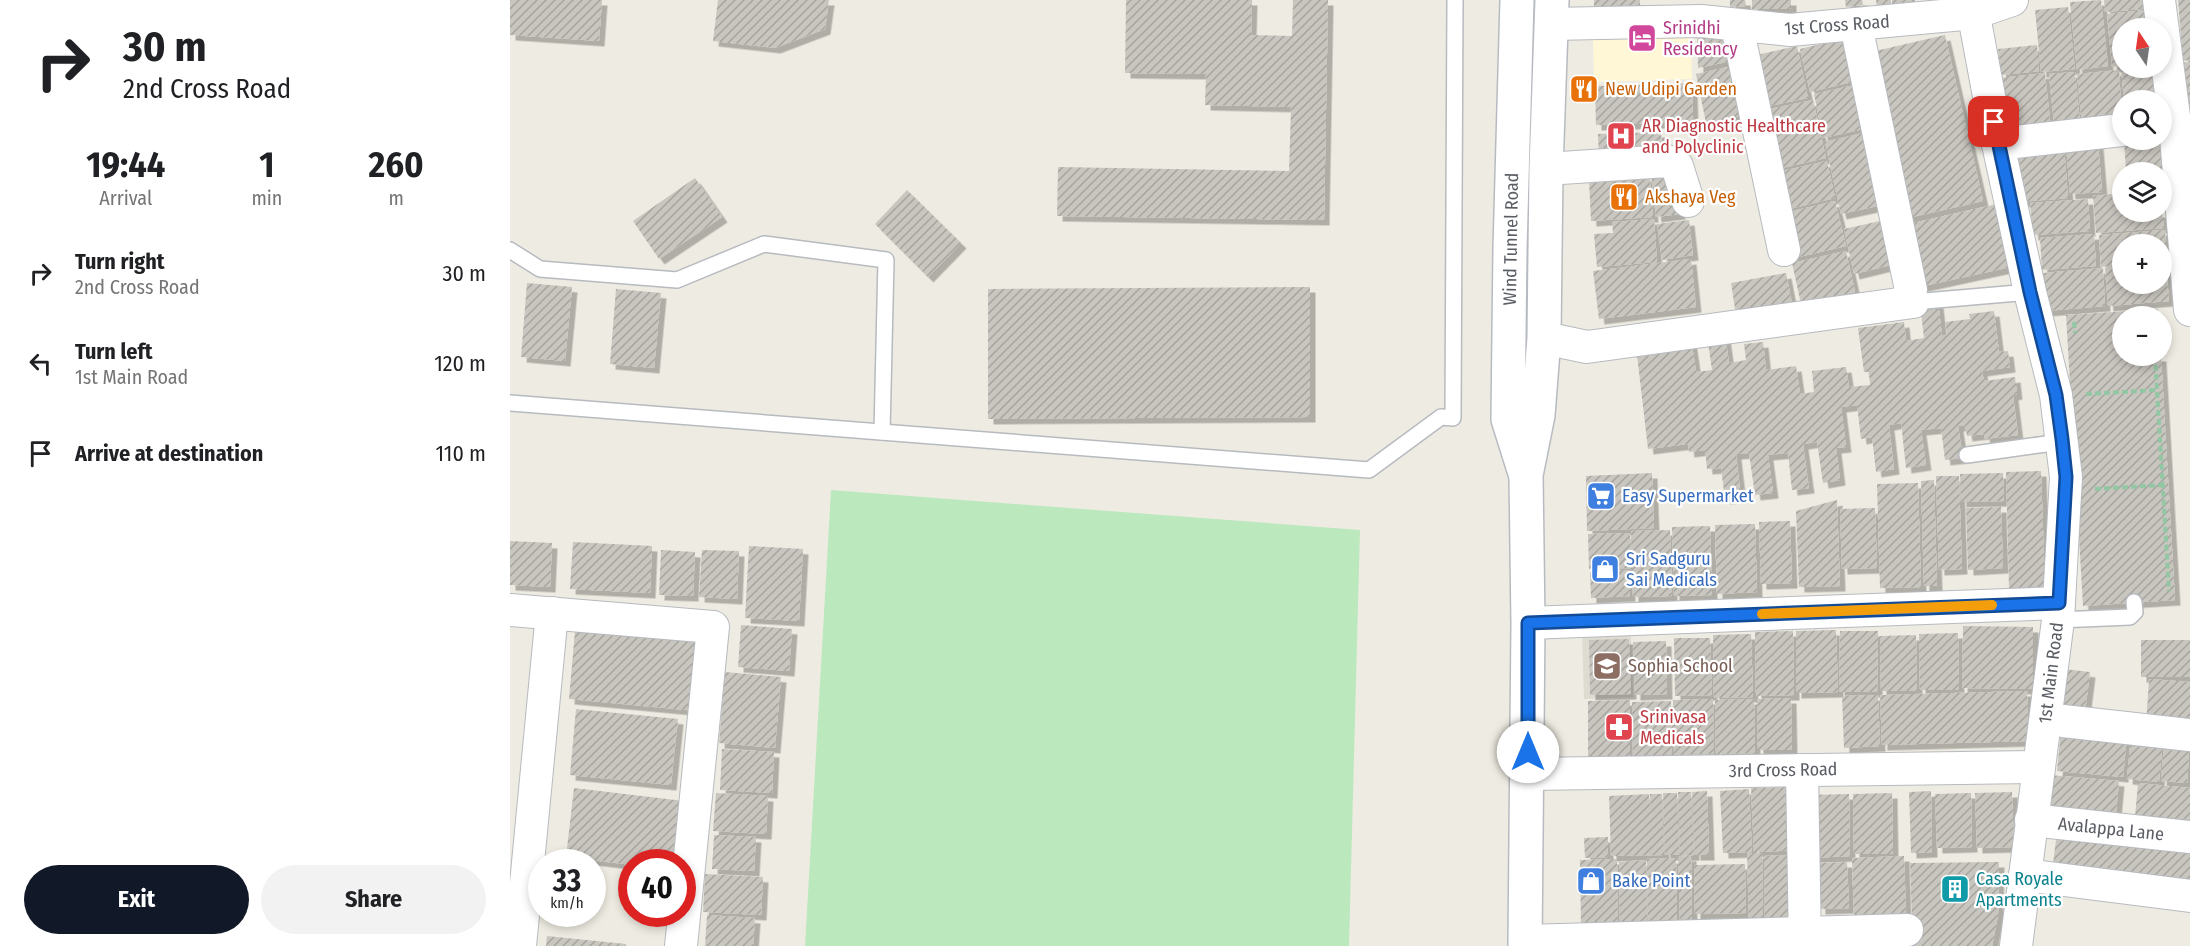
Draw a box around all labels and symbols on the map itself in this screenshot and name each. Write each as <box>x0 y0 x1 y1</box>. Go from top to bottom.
street label: 1st Cross Road <box>1784 10 1890 40</box>
place label: Srinidhi Residency <box>1663 17 1737 60</box>
north arrow <box>2112 18 2172 78</box>
hotel icon: Srinidhi Residency <box>1626 22 1658 54</box>
restaurant icon: New Udipi Garden <box>1568 73 1600 105</box>
place label: New Udipi Garden <box>1605 78 1737 100</box>
pin <box>1968 96 2019 147</box>
place label: AR Diagnostic Healthcare and Polyclinic <box>1642 115 1826 158</box>
hospital icon: AR Diagnostic Healthcare and Polyclinic <box>1605 120 1637 152</box>
street label: Wind Tunnel Road <box>1499 173 1523 305</box>
restaurant icon: Akshaya Veg <box>1608 181 1640 213</box>
place label: Akshaya Veg <box>1645 186 1736 208</box>
supermarket icon: Easy Supermarket <box>1585 480 1617 512</box>
place label: Easy Supermarket <box>1622 485 1754 507</box>
place label: Sri Sadguru Sai Medicals <box>1626 548 1717 591</box>
shop icon: Sri Sadguru Sai Medicals <box>1589 553 1621 585</box>
street label: 1st Main Road <box>2034 621 2068 725</box>
school or university icon: Sophia School <box>1591 650 1623 682</box>
place label: Sophia School <box>1628 655 1733 677</box>
place label: Srinivasa Medicals <box>1640 706 1707 749</box>
pharmacy icon: Srinivasa Medicals <box>1603 711 1635 743</box>
position arrow <box>1496 720 1560 784</box>
street label: 3rd Cross Road <box>1728 758 1838 782</box>
street label: Avalappa Lane <box>2057 812 2165 846</box>
speed limit sign: 40 <box>618 849 696 927</box>
shop icon: Bake Point <box>1575 865 1607 897</box>
place label: Casa Royale Apartments <box>1976 868 2063 911</box>
place label: Bake Point <box>1612 870 1690 892</box>
building icon: Casa Royale Apartments <box>1939 873 1971 905</box>

